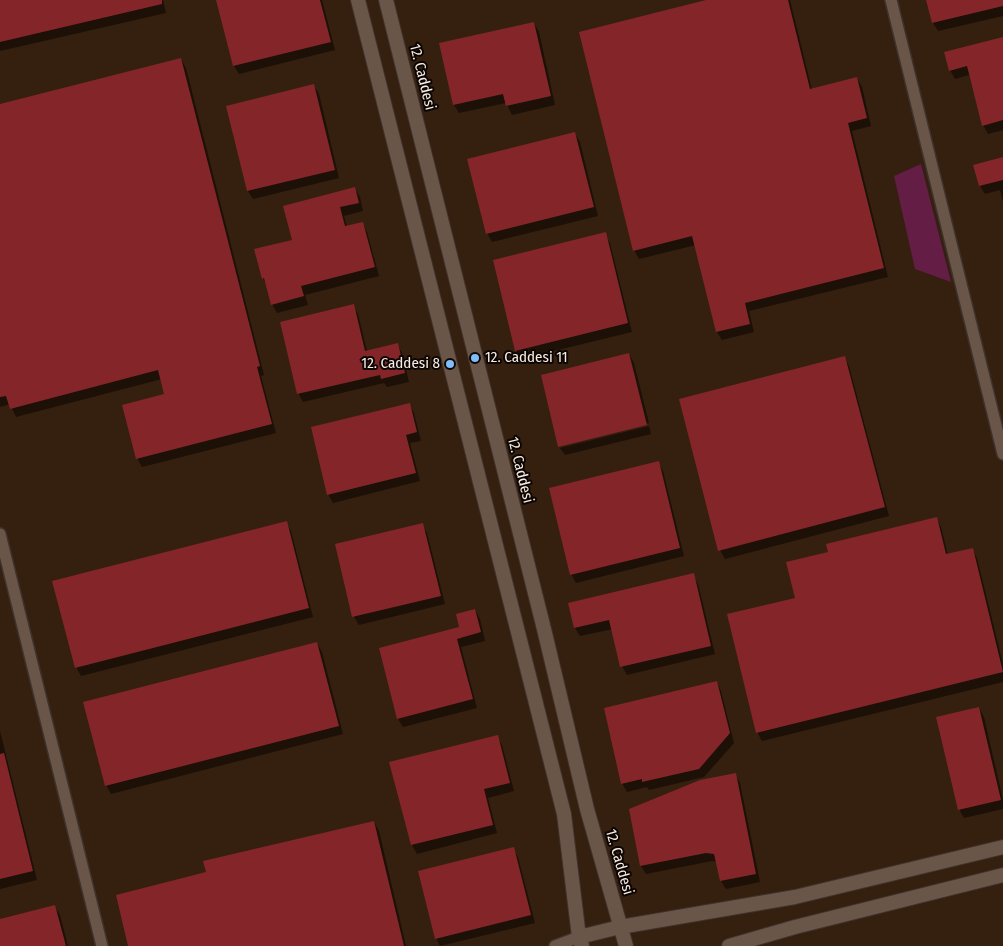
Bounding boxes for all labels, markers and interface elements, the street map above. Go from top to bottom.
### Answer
street label: 12. Caddesi [405,42,439,112]
place label: 12. Caddesi 11 [485,349,568,367]
marker: 12. Caddesi 11 [469,352,481,364]
place label: 12. Caddesi 8 [361,355,440,373]
marker: 12. Caddesi 8 [444,358,456,370]
street label: 12. Caddesi [503,435,537,505]
street label: 12. Caddesi [601,827,637,897]

